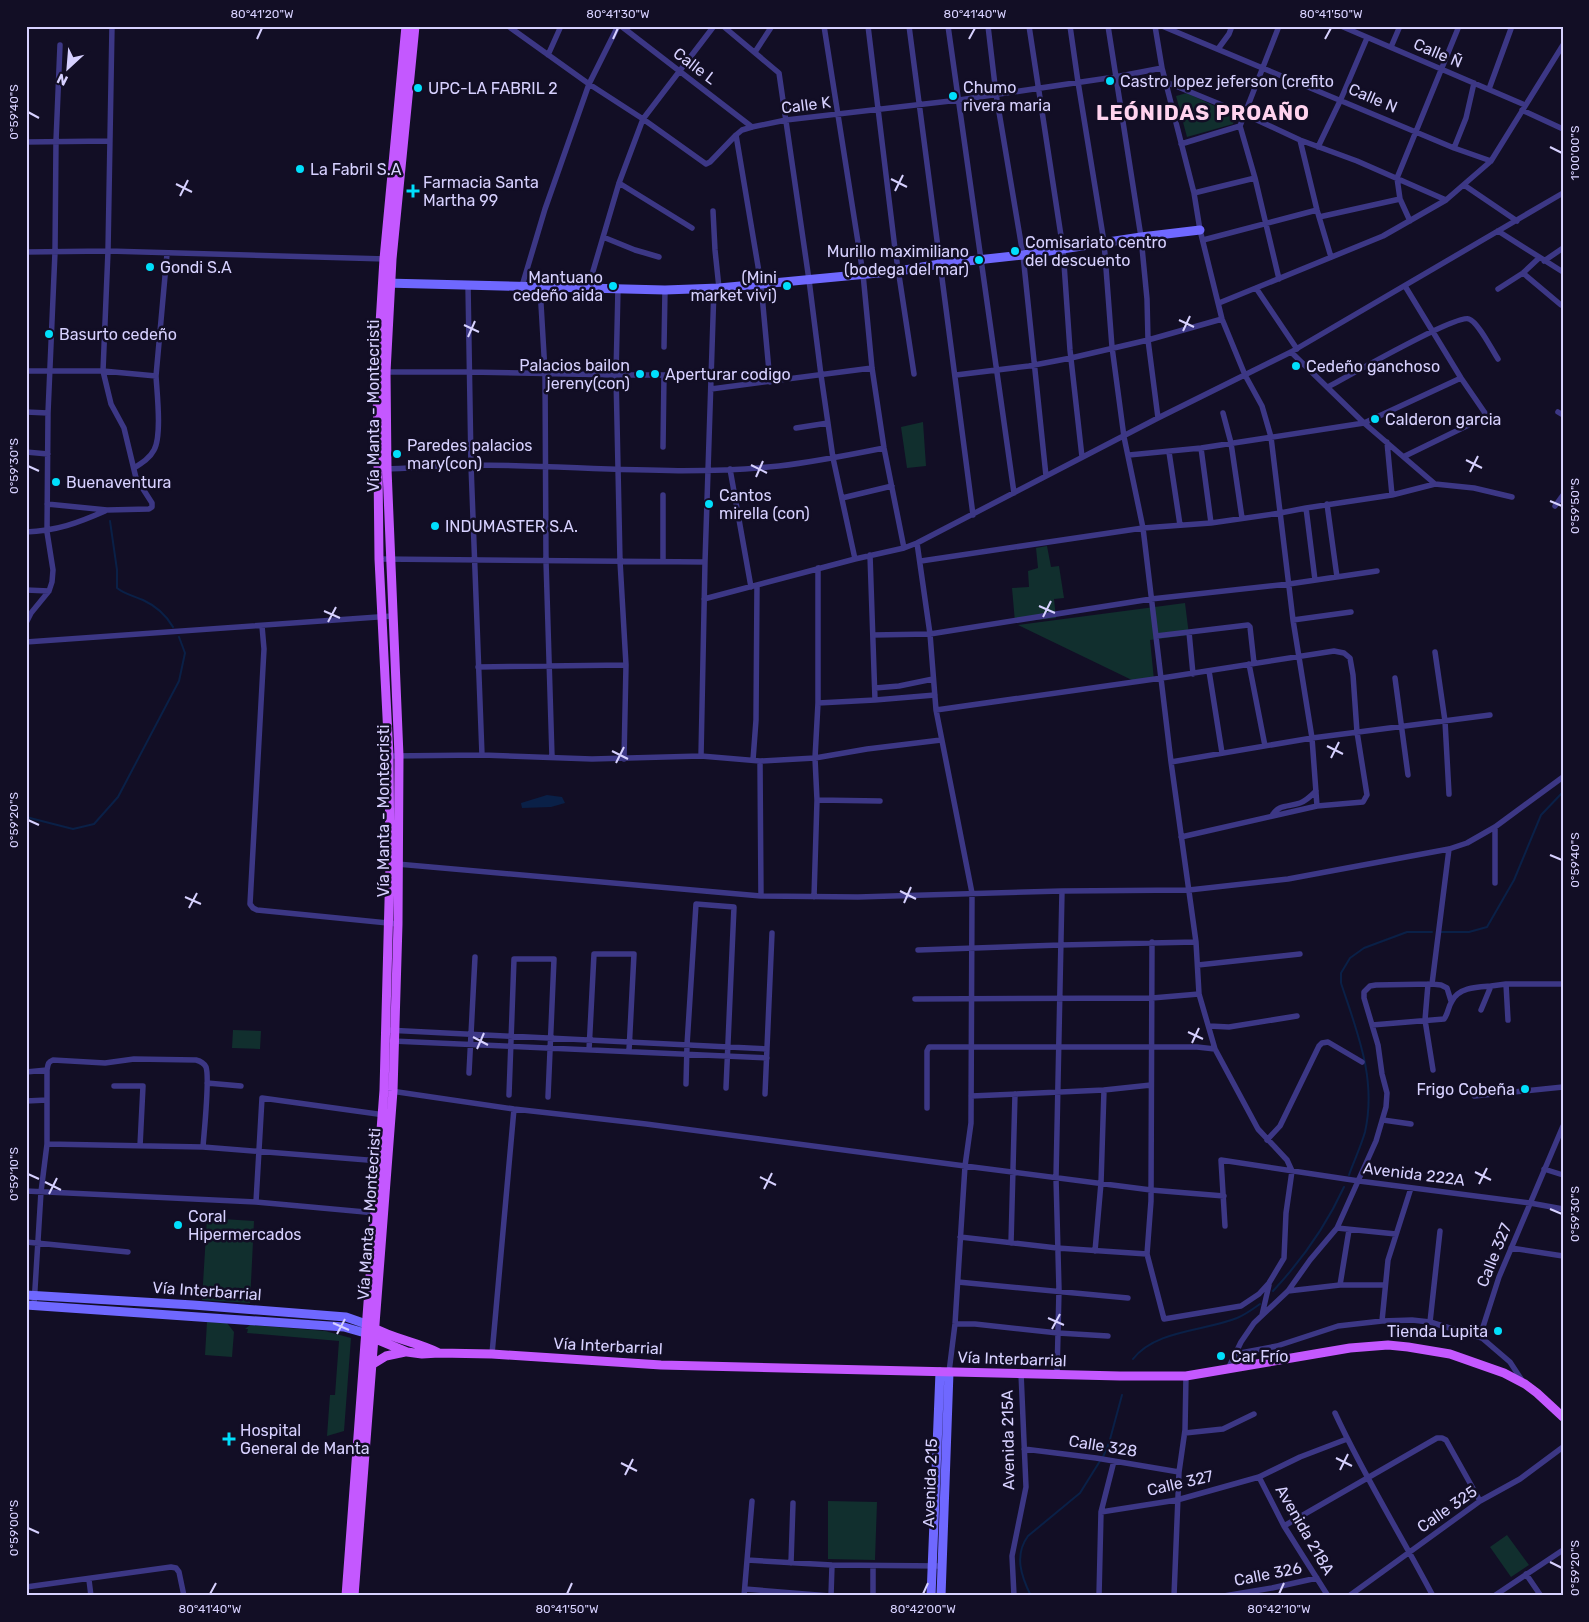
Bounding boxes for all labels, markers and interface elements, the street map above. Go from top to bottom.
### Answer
text: 80°41'20"W [230,7,294,21]
text: 80°41'30"W [586,7,650,21]
text: 80°41'40"W [944,7,1007,21]
text: 80°41'50"W [1299,7,1363,21]
street label: Calle Ñ [1411,34,1465,72]
north arrow [42,42,92,92]
street label: Calle L [670,44,720,88]
text: N [54,69,71,89]
place label: Castro lopez jeferson (crefito [1120,72,1334,91]
marker: Castro lopez jeferson (crefito [1104,75,1116,87]
place label: Chumo rivera maria [963,78,1051,115]
place label: UPC-LA FABRIL 2 [428,79,558,98]
street label: Calle N [1346,79,1400,117]
marker: UPC-LA FABRIL 2 [412,82,424,94]
text: 0°59'40"S [7,84,21,140]
marker: Chumo rivera maria [947,90,959,102]
street label: Calle K [780,92,832,117]
district label: LEÓNIDAS PROAÑO [1096,100,1310,125]
text: 1°00'00"S [1568,126,1582,180]
place label: La Fabril S.A [310,160,402,179]
marker: La Fabril S.A [294,163,306,175]
place label: Farmacia Santa Martha 99 [423,173,539,210]
marker: Farmacia Santa Martha 99 [407,185,419,197]
place label: Comisariato centro del descuento [1025,233,1167,270]
place label: Murillo maximiliano (bodega del mar) [827,242,969,279]
marker: Comisariato centro del descuento [1009,245,1021,257]
marker: Murillo maximiliano (bodega del mar) [973,254,985,266]
place label: Gondi S.A [160,258,232,277]
marker: Gondi S.A [144,261,156,273]
place label: Mantuano cedeño aida [513,268,603,305]
place label: (Mini market vivi) [690,268,777,305]
marker: Mantuano cedeño aida [607,280,619,292]
marker: (Mini market vivi) [781,280,793,292]
street label: Vía Manta - Montecristi [364,320,383,492]
place label: Basurto cedeño [59,325,177,344]
marker: Basurto cedeño [43,328,55,340]
place label: Palacios bailon jereny(con) [519,356,630,393]
place label: Cedeño ganchoso [1306,357,1440,376]
marker: Cedeño ganchoso [1290,360,1302,372]
place label: Aperturar codigo [665,365,791,384]
marker: Palacios bailon jereny(con) [634,368,646,380]
marker: Aperturar codigo [649,368,661,380]
place label: Calderon garcia [1385,410,1501,429]
marker: Calderon garcia [1369,413,1381,425]
place label: Paredes palacios mary(con) [407,436,533,473]
text: 0°59'30"S [7,438,21,494]
marker: Paredes palacios mary(con) [391,448,403,460]
place label: Buenaventura [66,473,171,492]
marker: Buenaventura [50,476,62,488]
text: 0°59'50"S [1568,478,1582,534]
place label: Cantos mirella (con) [719,486,810,523]
marker: Cantos mirella (con) [703,498,715,510]
place label: INDUMASTER S.A. [445,517,578,536]
marker: INDUMASTER S.A. [429,520,441,532]
street label: Vía Manta - Montecristi [374,725,393,897]
text: 0°59'20"S [7,792,21,848]
text: 0°59'40"S [1568,832,1582,888]
place label: Frigo Cobeña [1416,1080,1515,1099]
marker: Frigo Cobeña [1519,1083,1531,1095]
street label: Vía Manta - Montecristi [354,1127,384,1301]
text: 0°59'10"S [7,1147,21,1201]
street label: Avenida 222A [1362,1158,1466,1190]
text: 0°59'30"S [1568,1186,1582,1242]
place label: Coral Hipermercados [188,1207,302,1244]
marker: Coral Hipermercados [172,1219,184,1231]
street label: Calle 327 [1473,1220,1515,1290]
street label: Vía Interbarrial [152,1278,262,1304]
place label: Tienda Lupita [1387,1322,1488,1341]
marker: Tienda Lupita [1492,1325,1504,1337]
street label: Vía Interbarrial [553,1334,663,1358]
place label: Car Frío [1231,1347,1288,1366]
street label: Vía Interbarrial [957,1348,1067,1370]
marker: Car Frío [1215,1350,1227,1362]
street label: Avenida 215A [998,1390,1018,1490]
place label: Hospital General de Manta [240,1421,370,1458]
street label: Calle 328 [1067,1431,1139,1461]
marker: Hospital General de Manta [222,1432,236,1446]
street label: Avenida 215 [919,1438,941,1528]
street label: Calle 327 [1145,1466,1215,1500]
street label: Avenida 218A [1272,1482,1339,1579]
street label: Calle 325 [1413,1482,1481,1536]
text: 0°59'00"S [7,1500,21,1556]
text: 0°59'20"S [1568,1540,1582,1596]
street label: Calle 326 [1232,1558,1304,1590]
text: 80°41'40"W [179,1602,242,1616]
text: 80°41'50"W [535,1602,599,1616]
text: 80°42'00"W [890,1602,956,1616]
text: 80°42'10"W [1247,1602,1311,1616]

